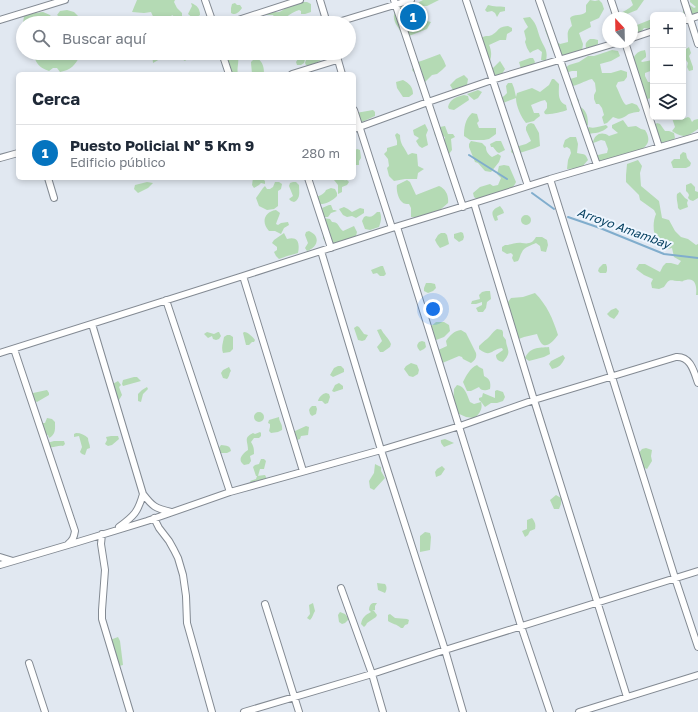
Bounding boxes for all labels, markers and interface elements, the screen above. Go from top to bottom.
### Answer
pin: 1 [400,2,426,32]
north arrow [602,12,638,48]
map controls [650,12,686,120]
button: + [650,12,686,48]
search box [16,16,356,60]
icon: search [30,27,52,49]
text: Buscar aquí [62,29,146,47]
button: − [650,48,686,84]
button: layers [650,84,686,120]
text: Cerca [32,88,80,109]
text: Puesto Policial N° 5 Km 9 [70,136,254,154]
text: 1 [42,145,48,161]
text: 280 m [302,145,340,161]
text: Edificio público [70,154,166,170]
water label: Arroyo Amambay [576,204,675,253]
your location [423,299,443,319]

